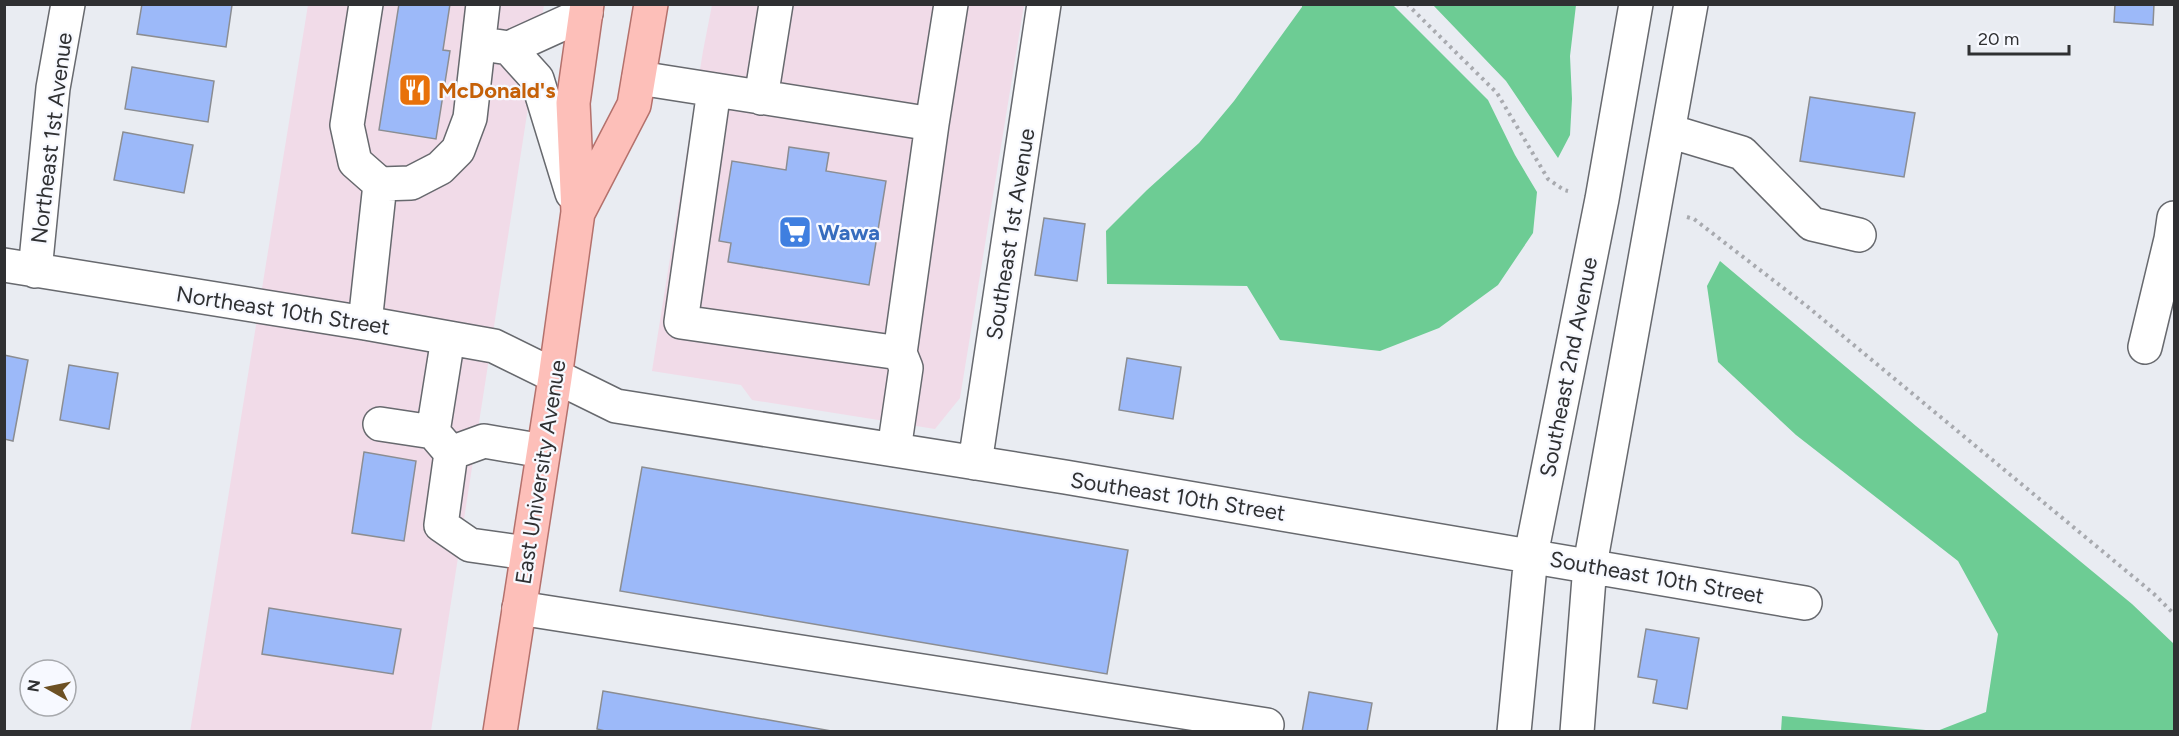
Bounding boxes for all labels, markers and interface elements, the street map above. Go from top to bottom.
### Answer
scale bar [1969,18,2070,56]
text: 20 m [1978,28,2019,50]
street label: Northeast 1st Avenue [25,31,78,245]
restaurant icon: McDonald's [397,72,433,108]
place label: McDonald's [438,77,555,104]
street label: Southeast 1st Avenue [980,126,1041,342]
supermarket icon: Wawa [777,214,813,250]
place label: Wawa [818,219,880,246]
street label: Southeast 2nd Avenue [1534,255,1603,479]
street label: Northeast 10th Street [174,280,392,341]
street label: East University Avenue [509,358,572,586]
street label: Southeast 10th Street [1069,466,1287,527]
street label: Southeast 10th Street [1548,545,1766,610]
north arrow [18,658,78,718]
text: N [23,678,44,693]

